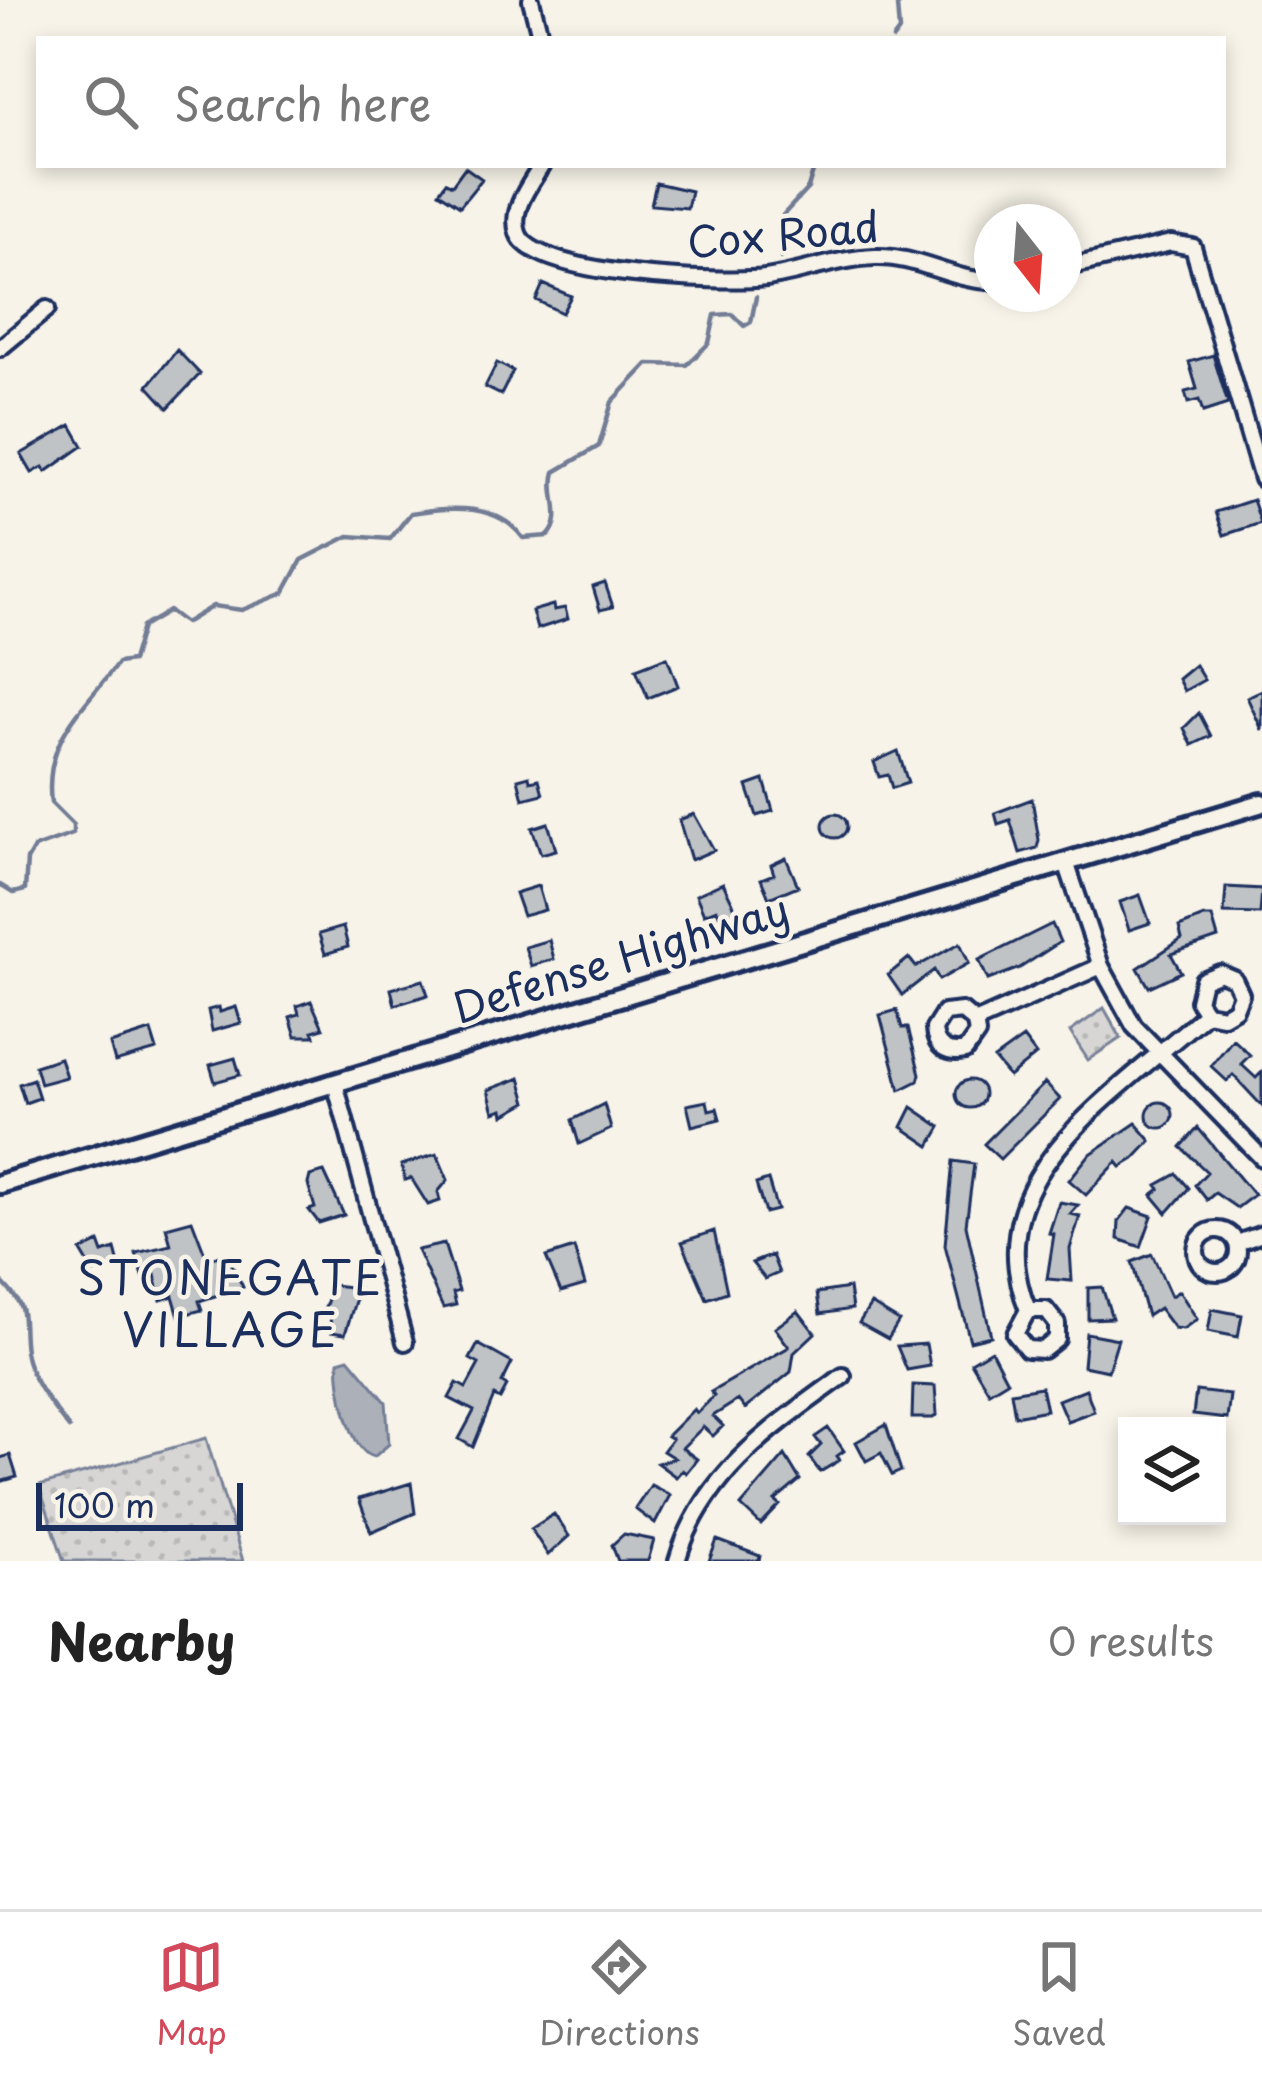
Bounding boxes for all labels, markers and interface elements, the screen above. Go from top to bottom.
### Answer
search box [36,36,1226,168]
text: Search here [174,68,431,136]
icon: search [78,69,144,135]
street label: Cox Road [684,193,881,272]
north arrow [974,204,1082,312]
street label: Defense Highway [445,876,796,1038]
district label: STONEGATE VILLAGE [77,1242,385,1362]
map controls [1118,1417,1226,1525]
button: layers [1118,1417,1226,1525]
scale bar [36,1477,243,1530]
text: 100 m [54,1479,155,1529]
text: Nearby [48,1601,235,1678]
text: 0 results [1048,1610,1214,1669]
tab: Map [156,1934,227,2056]
tab: Directions [539,1934,700,2056]
tab: Saved [1012,1934,1106,2056]

